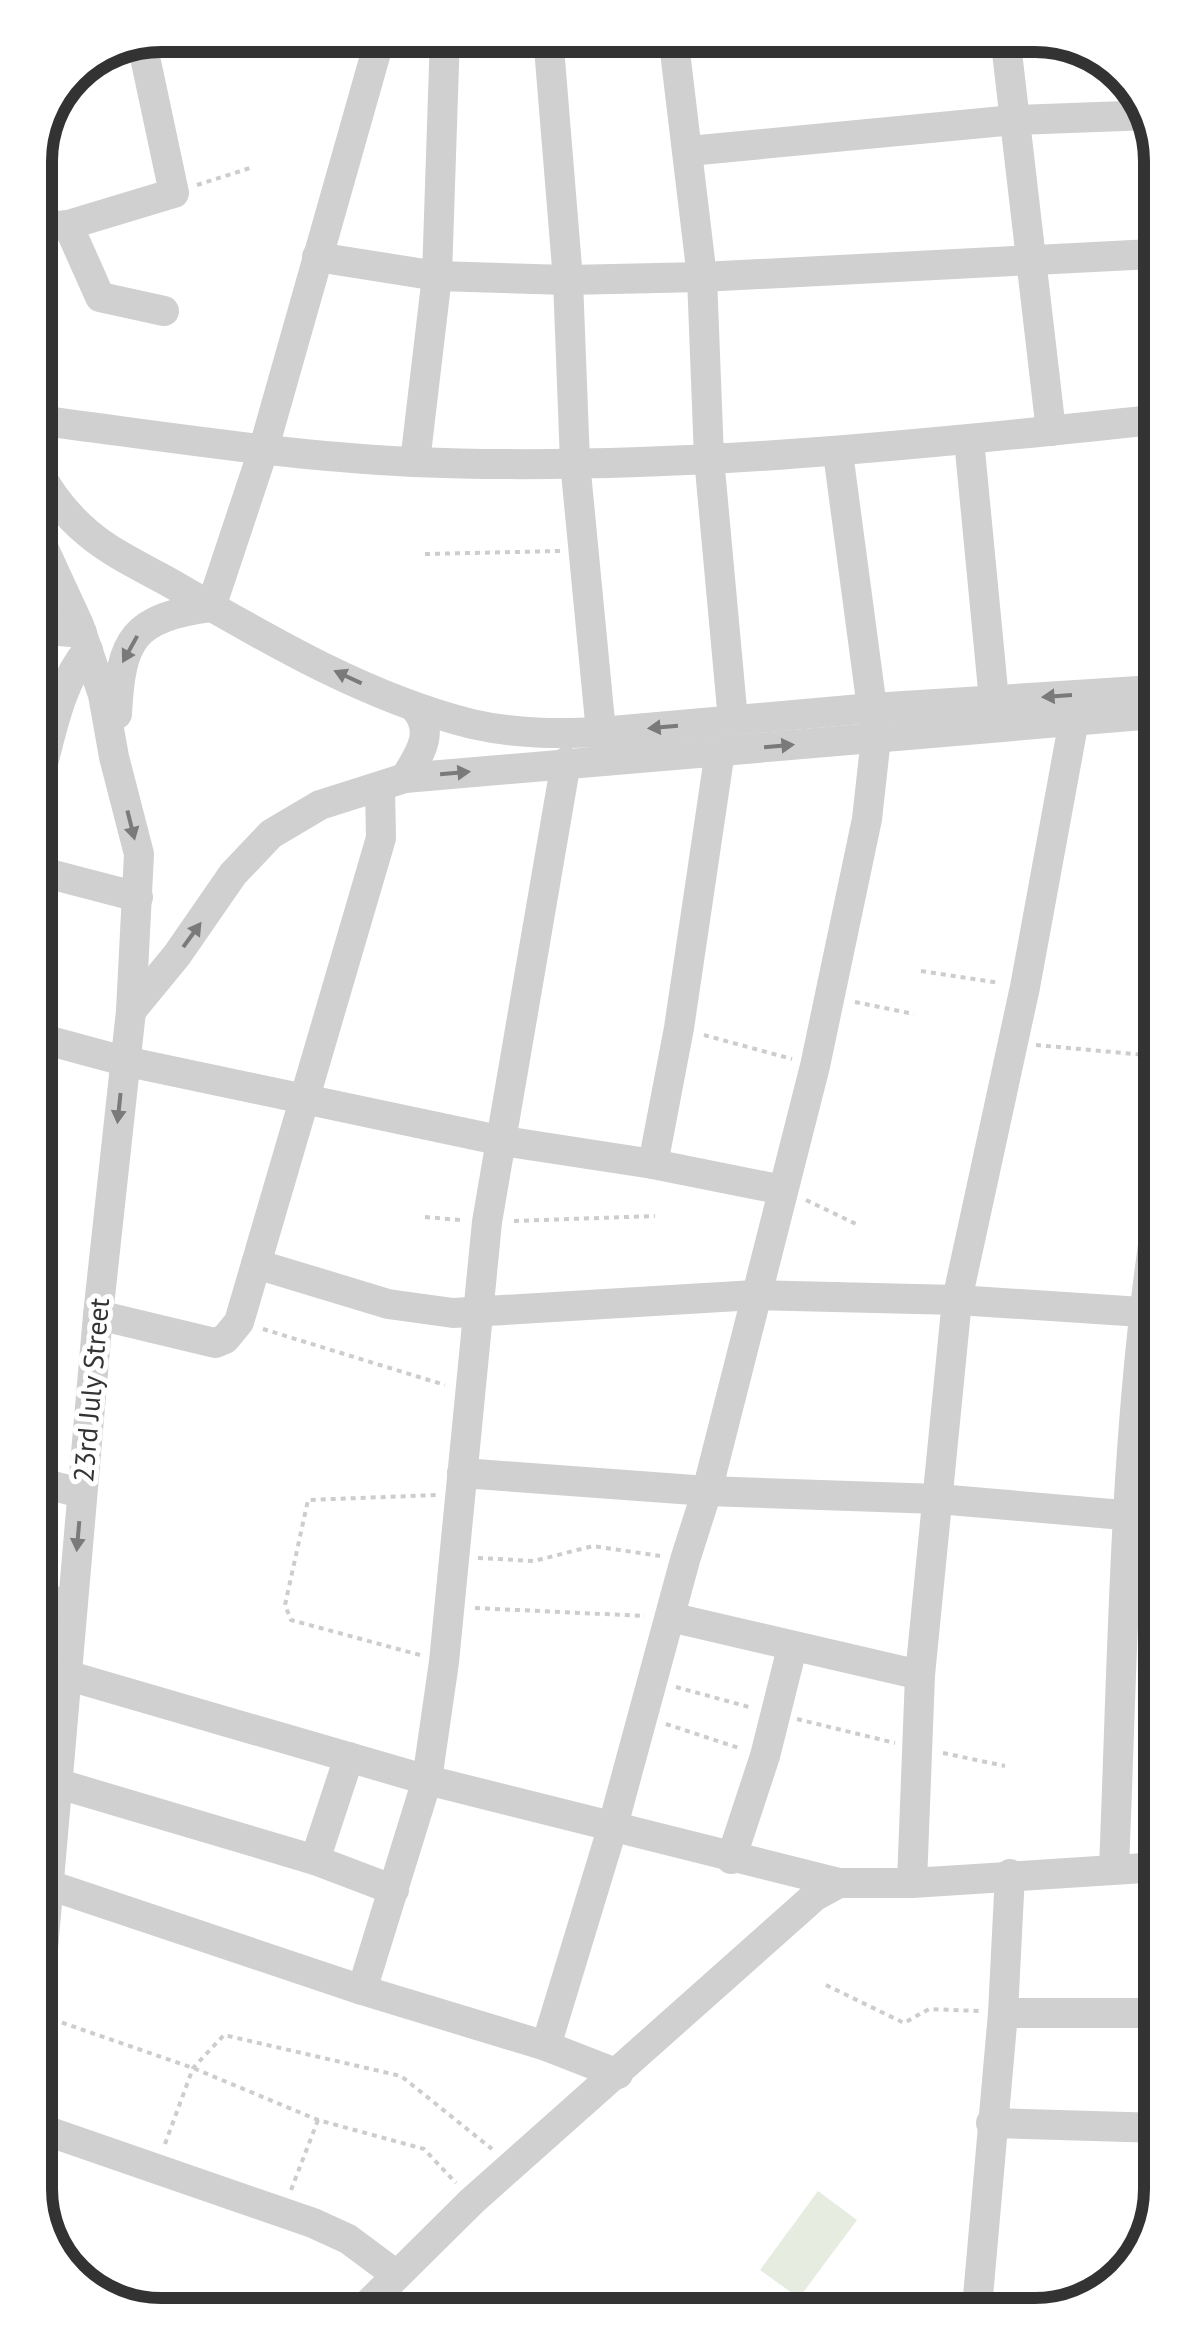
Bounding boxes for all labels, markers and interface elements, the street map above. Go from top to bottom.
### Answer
one-way arrow [122,635,139,663]
one-way arrow [333,668,362,685]
one-way arrow [1040,688,1072,704]
one-way arrow [647,720,679,736]
one-way arrow [763,738,795,754]
one-way arrow [439,765,471,781]
one-way arrow [124,810,139,841]
one-way arrow [181,922,201,948]
one-way arrow [111,1092,127,1124]
street label: 23rd July Street [64,1296,117,1484]
one-way arrow [69,1520,85,1552]

